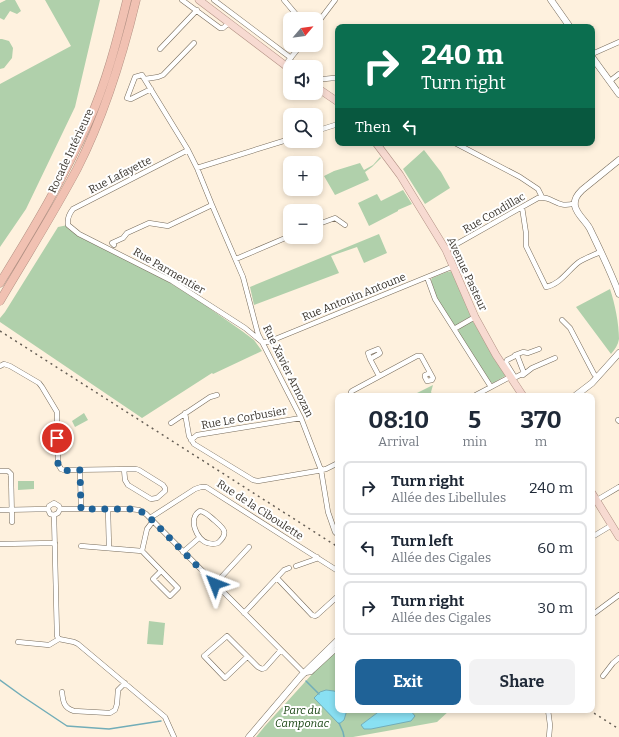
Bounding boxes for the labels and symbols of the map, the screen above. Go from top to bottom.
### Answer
north arrow [283,12,323,52]
street label: Rocade Intérieure [46,107,96,195]
street label: Rue Lafayette [86,154,154,196]
street label: Rue Condillac [461,190,528,236]
street label: Avenue Pasteur [444,235,490,313]
street label: Rue Parmentier [131,245,207,297]
street label: Rue Antonin Antoune [300,270,408,324]
street label: Rue Xavier Arnozan [260,323,316,419]
street label: Rue Le Corbusier [200,404,288,432]
pin [40,421,74,455]
street label: Rue de la Ciboulette [214,477,306,543]
position arrow [194,563,236,605]
park label: Parc du Camponac [275,704,330,730]

